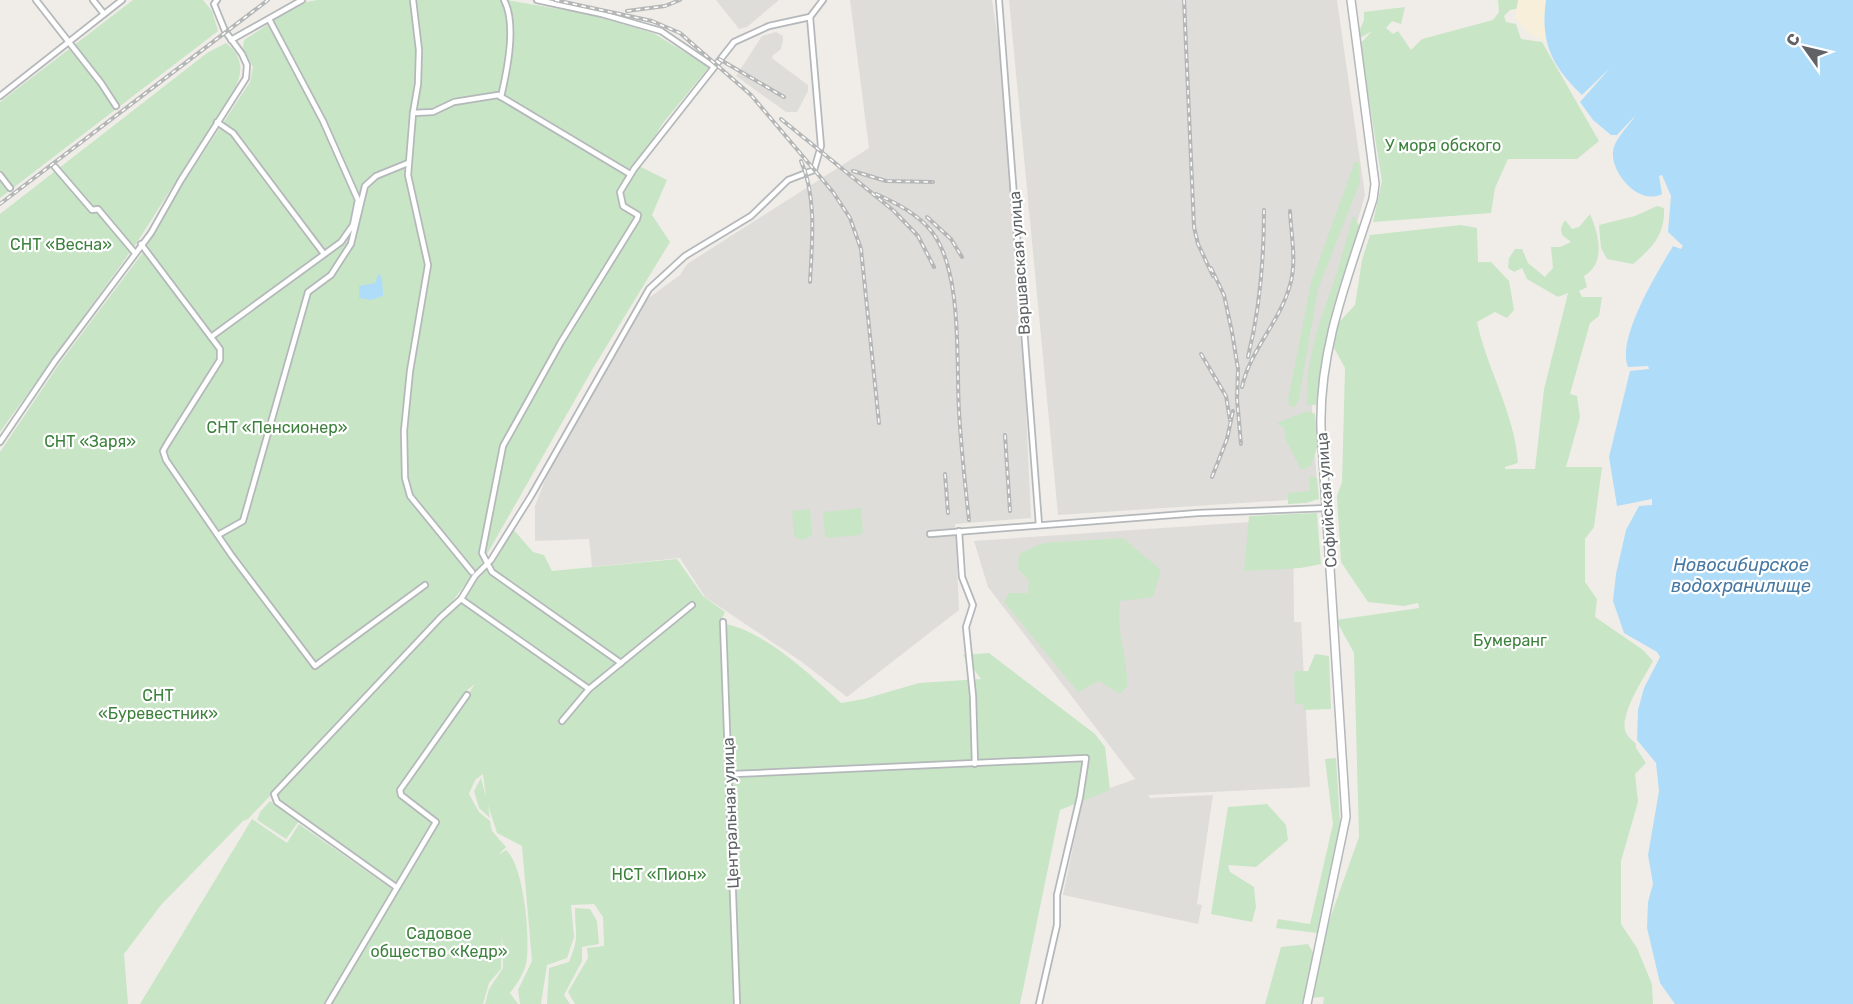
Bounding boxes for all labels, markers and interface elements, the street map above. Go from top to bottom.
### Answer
north arrow [1775,18,1835,78]
text: С [1782,30,1804,50]
park label: У моря обского [1385,136,1501,155]
street label: Варшавская улица [1005,190,1034,336]
park label: СНТ «Весна» [10,235,112,254]
park label: СНТ «Пенсионер» [207,418,348,437]
park label: СНТ «Заря» [44,432,136,451]
street label: Софийская улица [1312,432,1341,568]
water label: Новосибирское водохранилище [1671,554,1811,597]
park label: Бумеранг [1473,631,1547,650]
park label: СНТ «Буревестник» [98,686,218,723]
street label: Центральная улица [718,737,743,889]
park label: НСТ «Пион» [612,865,707,884]
park label: Садовое общество «Кедр» [371,924,508,961]

